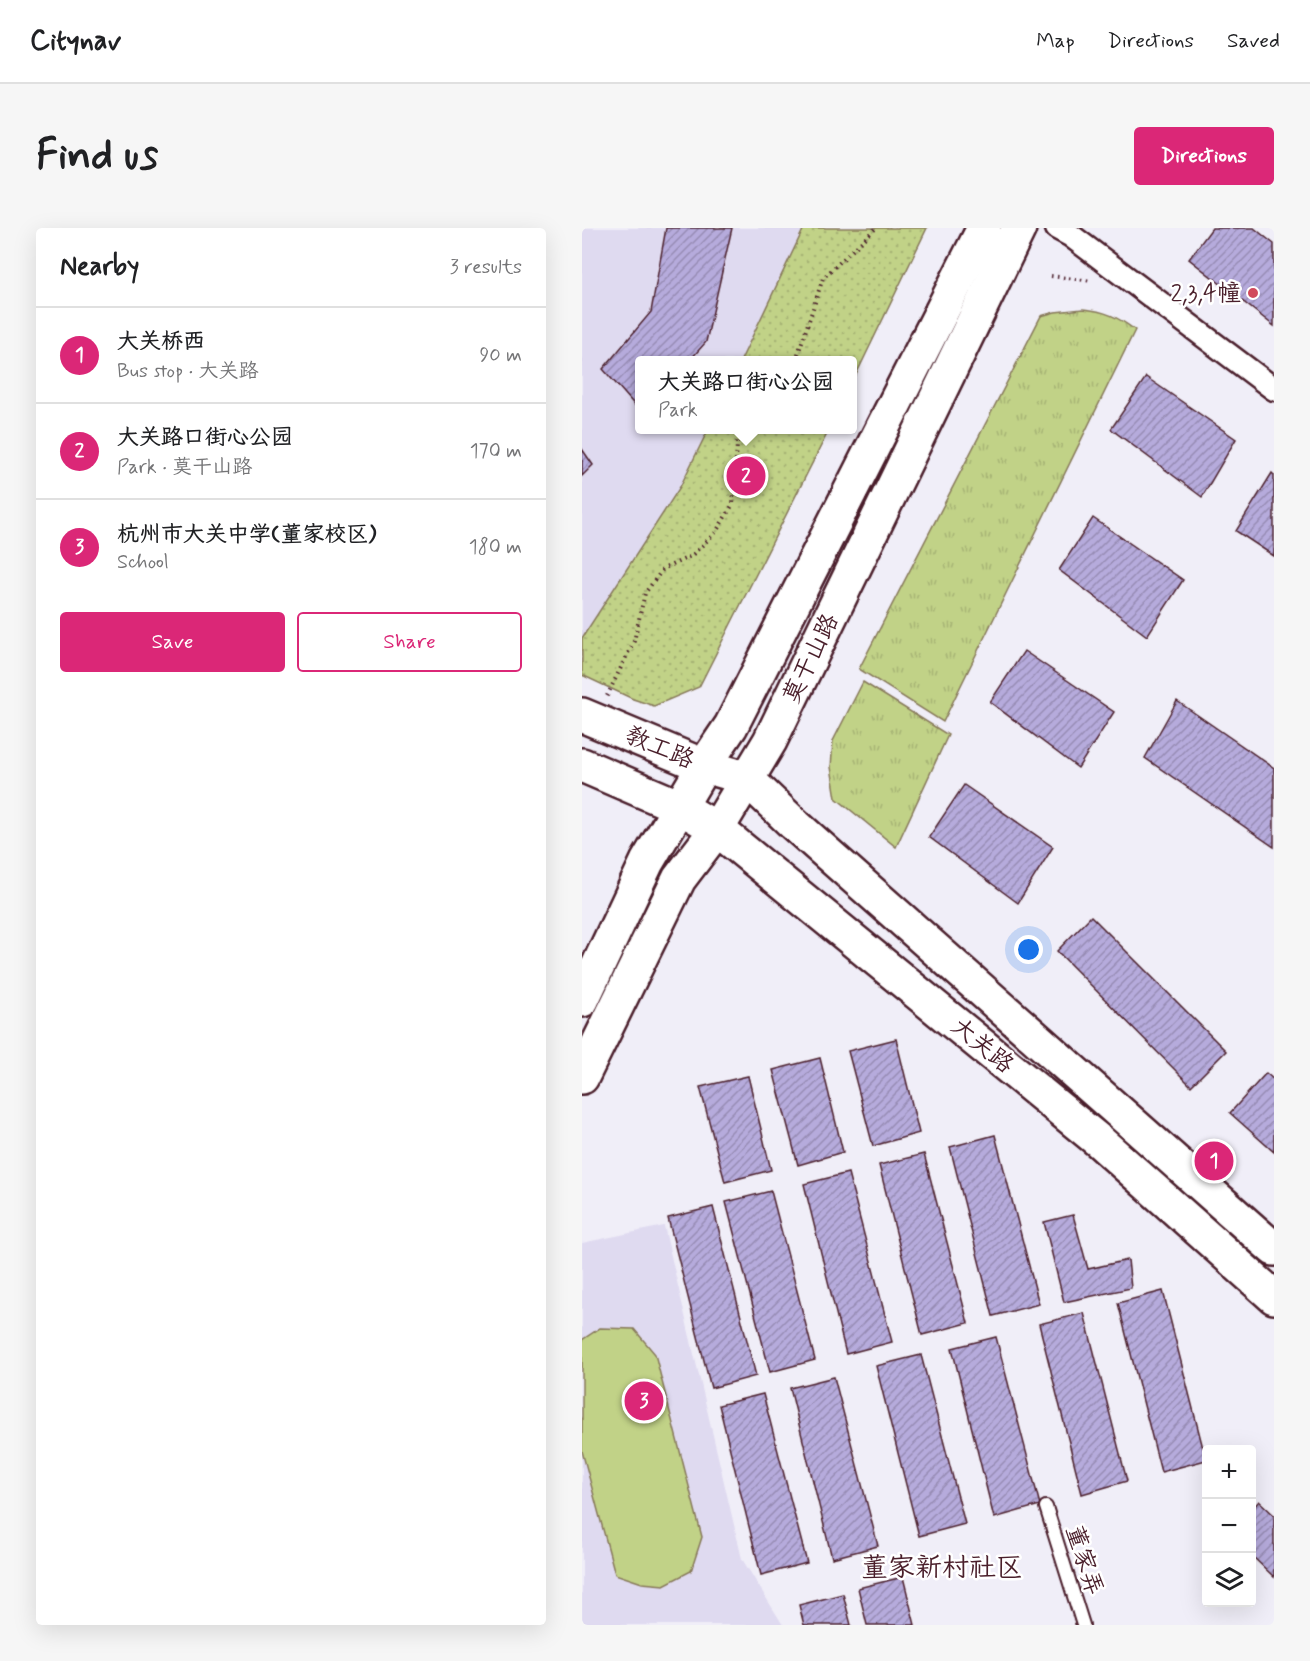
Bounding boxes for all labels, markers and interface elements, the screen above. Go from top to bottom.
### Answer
text: Citynav [30,23,121,60]
text: Map [1036,27,1075,55]
text: Directions [1108,27,1194,55]
text: Saved [1227,27,1280,55]
button: Directions [1134,127,1274,185]
text: Find us [36,129,158,184]
text: Nearby [60,250,139,284]
text: 3 results [450,254,522,281]
place label: 2,3,4幢 [1171,279,1241,310]
marker: 2,3,4幢 [1246,286,1260,300]
text: 大关桥西 [117,328,205,356]
text: 1 [75,342,84,369]
text: 90 m [479,342,522,369]
popup [635,356,857,434]
text: Bus stop · 大关路 [117,358,259,385]
text: 大关路口街心公园 [658,369,834,397]
text: Park [658,397,698,424]
text: 大关路口街心公园 [117,424,293,452]
text: 2 [75,438,84,465]
text: 170 m [470,438,522,465]
text: Park · 莫干山路 [117,454,252,481]
pin: 2 [726,454,766,498]
text: 杭州市大关中学(董家校区) [117,521,376,549]
text: 3 [75,534,84,561]
text: 180 m [469,534,522,561]
text: School [117,549,169,576]
street label: 莫干山路 [776,609,846,709]
button: Save [60,612,285,672]
button: Share [297,612,522,672]
street label: 教工路 [620,720,699,777]
your location [1014,935,1043,964]
street label: 大关路 [944,1011,1020,1081]
pin: 1 [1194,1138,1234,1184]
pin: 3 [624,1378,664,1424]
map controls [1202,1445,1256,1607]
button: + [1202,1445,1256,1499]
button: − [1202,1499,1256,1553]
street label: 董家弄 [1058,1521,1109,1599]
district label: 董家新村社区 [861,1551,1023,1586]
button: layers [1202,1553,1256,1607]

